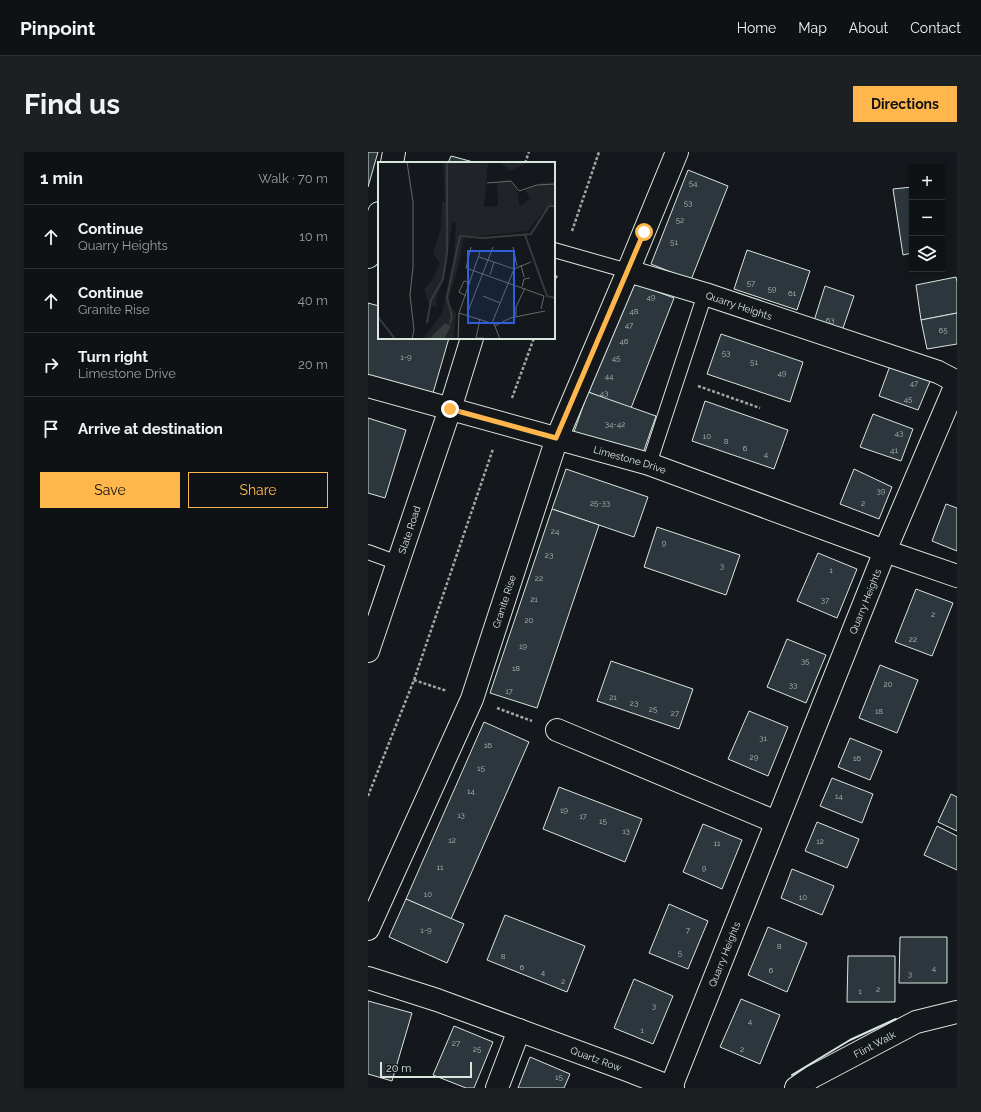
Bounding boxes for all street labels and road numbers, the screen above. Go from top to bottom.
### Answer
street label: Quarry Heights [704,290,774,322]
street label: Limestone Drive [592,444,668,476]
street label: Slate Road [396,505,423,555]
street label: Quarry Heights [847,567,883,636]
street label: Granite Rise [490,574,518,630]
street label: Quarry Heights [707,920,742,989]
street label: Flint Walk [852,1029,898,1060]
street label: Quartz Row [569,1045,623,1074]

